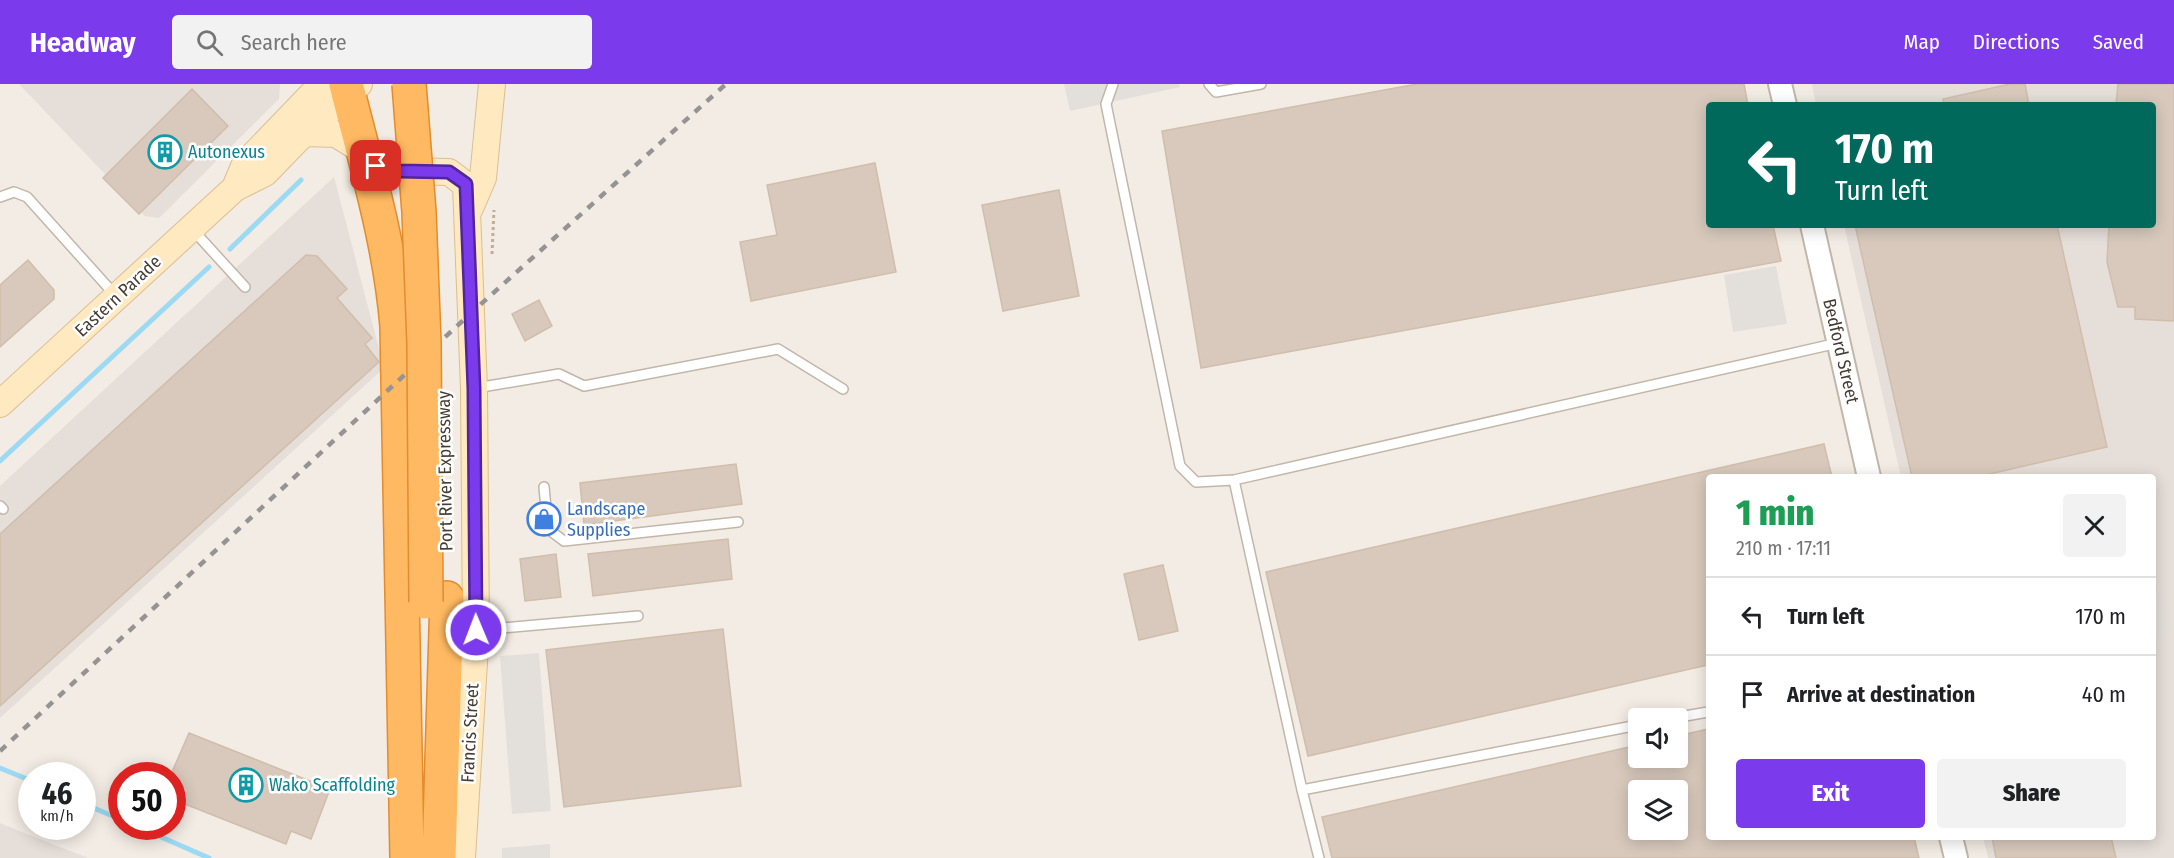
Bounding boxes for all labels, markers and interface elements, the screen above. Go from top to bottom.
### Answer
search box [172,15,592,69]
text: Headway [30,26,136,59]
icon: search [193,26,226,59]
text: Search here [241,29,347,56]
text: Map [1903,29,1940,55]
text: Directions [1973,29,2060,55]
text: Saved [2093,29,2144,55]
text: 170 m [1835,124,1934,174]
icon: left [1736,126,1814,204]
building icon: Autonexus [147,134,183,170]
pin [350,140,401,191]
place label: Autonexus [188,141,265,163]
icon: arrive [359,149,392,182]
text: Turn left [1835,175,1928,207]
street label: Eastern Parade [70,251,166,341]
street label: Bedford Street [1818,296,1864,406]
street label: Port River Expressway [433,391,457,551]
text: 1 min [1736,491,1814,535]
button: close [2063,494,2126,557]
place label: Landscape Supplies [567,498,645,541]
shop icon: Landscape Supplies [526,501,562,537]
text: 210 m · 17:11 [1736,536,1831,560]
position arrow [444,598,508,662]
icon: left [1736,600,1769,633]
text: Turn left [1787,603,1865,630]
text: 170 m [2075,603,2126,630]
icon: arrive [1736,678,1769,711]
text: Arrive at destination [1787,681,1975,708]
text: 40 m [2082,681,2126,708]
street label: Francis Street [456,683,484,783]
map controls [1628,708,1688,840]
button: sound [1628,708,1688,768]
button: Exit [1736,759,1925,828]
button: Share [1937,759,2126,828]
speed limit sign: 50 [108,762,186,840]
building icon: Wako Scaffolding [228,767,264,803]
place label: Wako Scaffolding [269,774,396,796]
text: 46 [41,776,73,812]
button: layers [1628,780,1688,840]
text: km/h [40,807,74,825]

